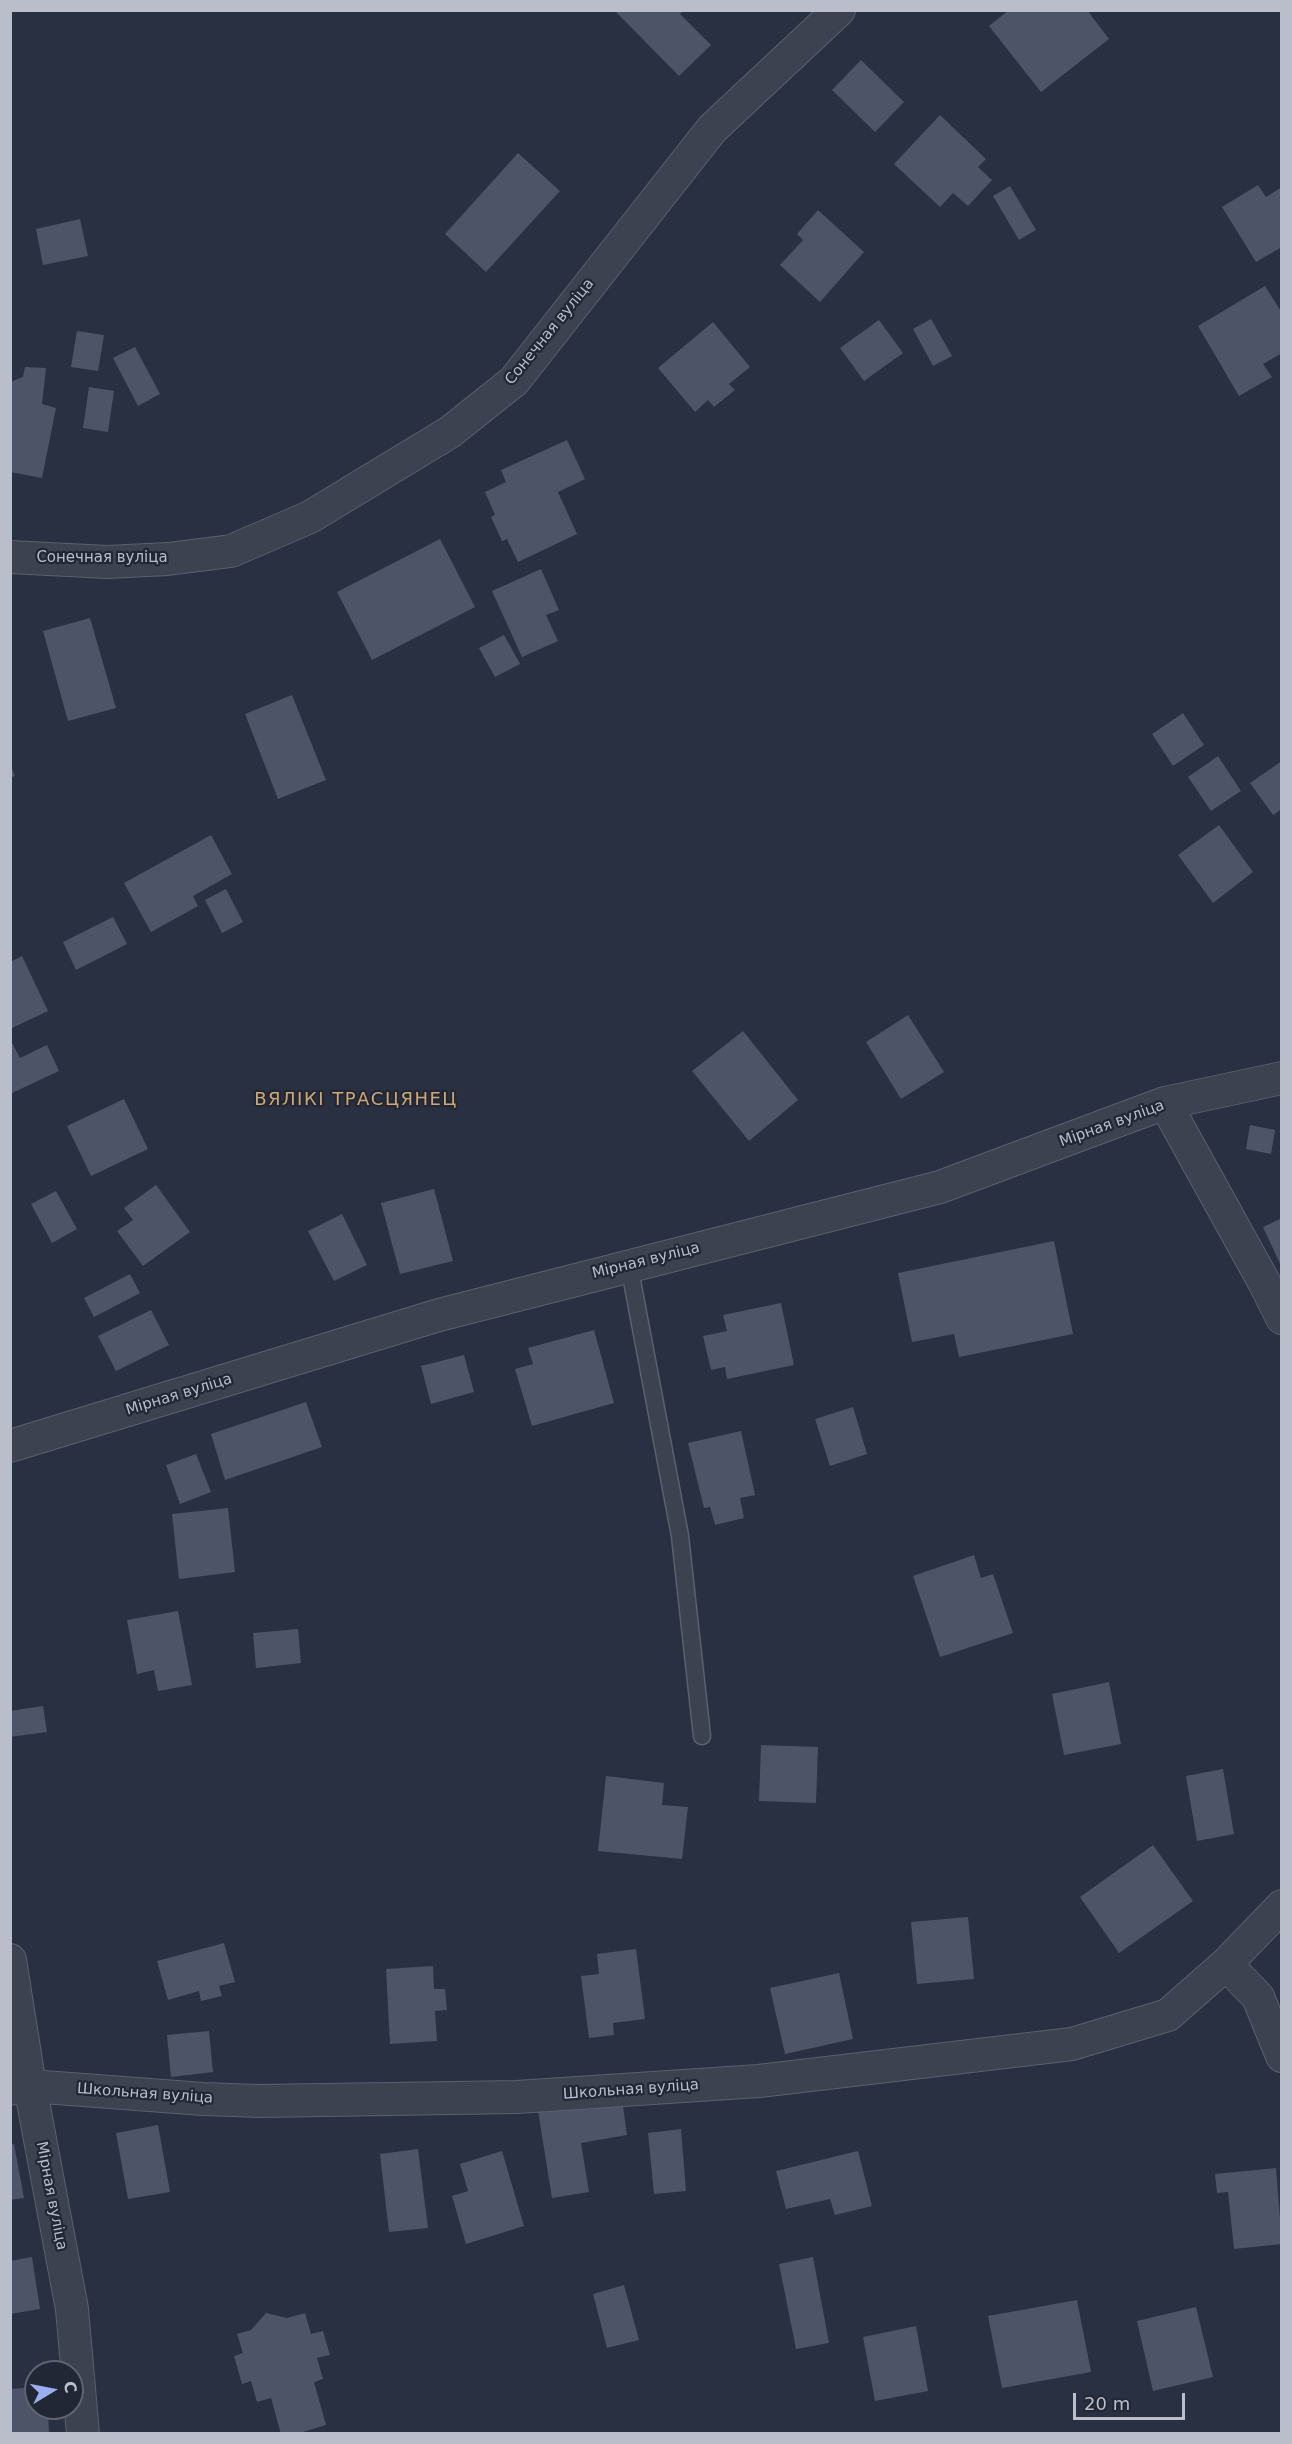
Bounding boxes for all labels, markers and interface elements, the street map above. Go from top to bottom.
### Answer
street label: Сонечная вуліца [502,275,598,389]
street label: Сонечная вуліца [36,549,168,567]
district label: ВЯЛІКІ ТРАСЦЯНЕЦ [254,1089,458,1111]
street label: Мірная вуліца [1057,1097,1167,1151]
street label: Мірная вуліца [590,1239,702,1283]
street label: Мірная вуліца [124,1370,234,1420]
street label: Школьная вуліца [562,2076,700,2104]
street label: Школьная вуліца [76,2080,214,2108]
street label: Мірная вуліца [32,2140,70,2252]
north arrow [24,2360,84,2420]
text: С [60,2380,81,2395]
scale bar [1076,2381,1188,2419]
text: 20 m [1084,2393,1130,2414]

